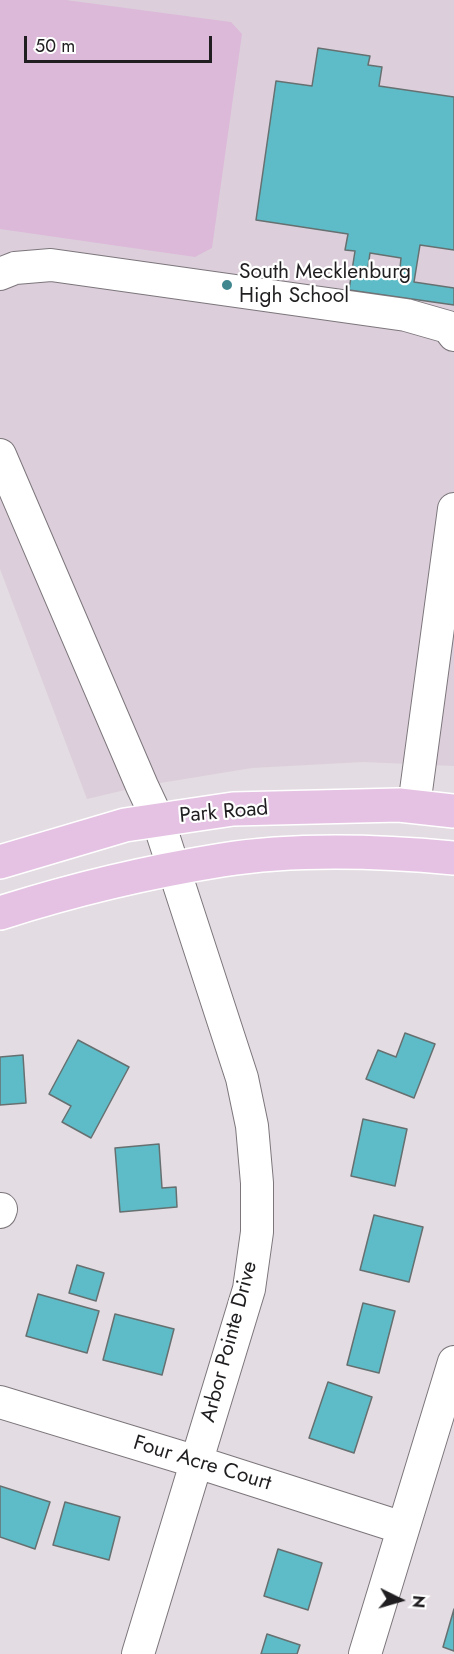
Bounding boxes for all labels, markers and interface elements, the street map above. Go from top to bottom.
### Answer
scale bar [27,24,214,62]
text: 50 m [35,33,75,59]
place label: South Mecklenburg High School [239,260,411,310]
marker: South Mecklenburg High School [220,278,234,292]
street label: Park Road [179,797,269,829]
street label: Arbor Pointe Drive [196,1259,264,1425]
street label: Four Acre Court [130,1431,274,1497]
north arrow [370,1570,430,1630]
text: N [406,1594,430,1609]

